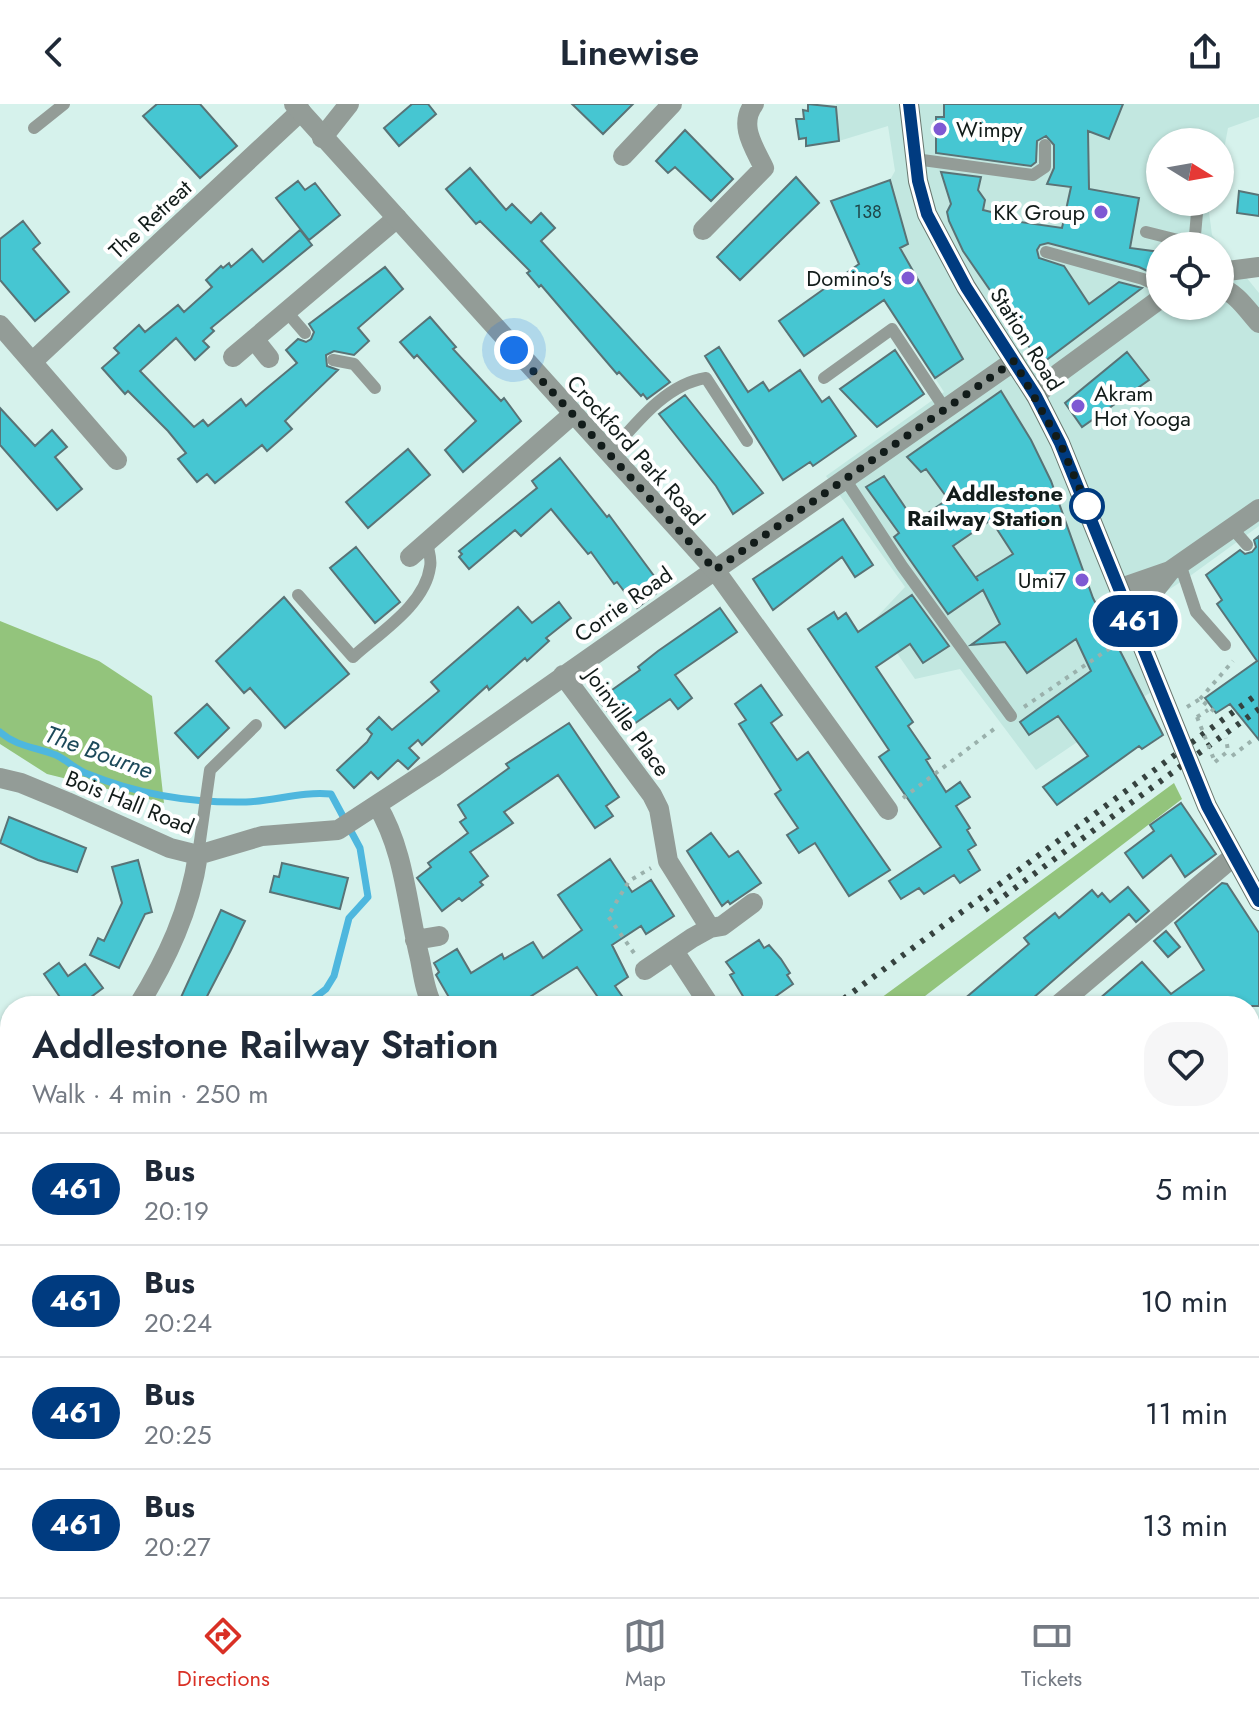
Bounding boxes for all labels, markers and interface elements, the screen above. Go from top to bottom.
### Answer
text: Linewise [560,26,699,78]
icon: back [32,30,76,74]
icon: share [1183,30,1227,74]
place label: Wimpy [956,113,1023,145]
marker: Wimpy [931,120,949,138]
north arrow [1146,128,1234,216]
map controls [1146,128,1234,320]
street label: The Retreat [101,172,199,266]
place label: KK Group [993,196,1085,228]
house number: 138 [854,199,882,225]
marker: KK Group [1092,203,1110,221]
button: locate [1146,232,1234,320]
place label: Domino's [806,262,892,294]
marker: Domino's [899,269,917,287]
street label: Station Road [983,281,1071,397]
your location [494,330,534,370]
street label: Crockford Park Road [560,368,712,532]
place label: Akram Hot Yooga [1094,377,1191,434]
marker: Akram Hot Yooga [1069,397,1087,415]
place label: Addlestone Railway Station [907,477,1063,534]
marker: Addlestone Railway Station [1070,489,1104,523]
street label: Corrie Road [567,558,679,650]
place label: Umi7 [1018,564,1066,596]
marker: Umi7 [1073,571,1091,589]
line badge: 461 [1089,595,1181,647]
text: 461 [1109,600,1161,641]
street label: Joinville Place [576,659,678,783]
water label: The Bourne [40,716,158,788]
street label: Bois Hall Road [61,762,199,842]
text: Addlestone Railway Station [32,1017,499,1072]
button: heart [1144,1022,1228,1106]
text: Walk · 4 min · 250 m [32,1075,269,1113]
text: Bus [144,1149,195,1192]
text: 461 [50,1168,102,1209]
text: 5 min [1155,1168,1228,1211]
text: 20:19 [144,1192,209,1230]
text: Bus [144,1261,195,1304]
text: 461 [50,1280,102,1321]
text: 10 min [1141,1280,1228,1323]
text: 20:24 [144,1304,212,1342]
text: Bus [144,1373,195,1416]
text: 461 [50,1392,102,1433]
text: 11 min [1145,1392,1228,1435]
text: 20:25 [144,1416,212,1454]
text: Bus [144,1485,195,1528]
text: 461 [50,1504,102,1545]
text: 13 min [1142,1504,1228,1547]
text: 20:27 [144,1528,211,1566]
tab: Directions [177,1614,270,1694]
tab: Map [623,1614,667,1694]
tab: Tickets [1021,1614,1082,1694]

